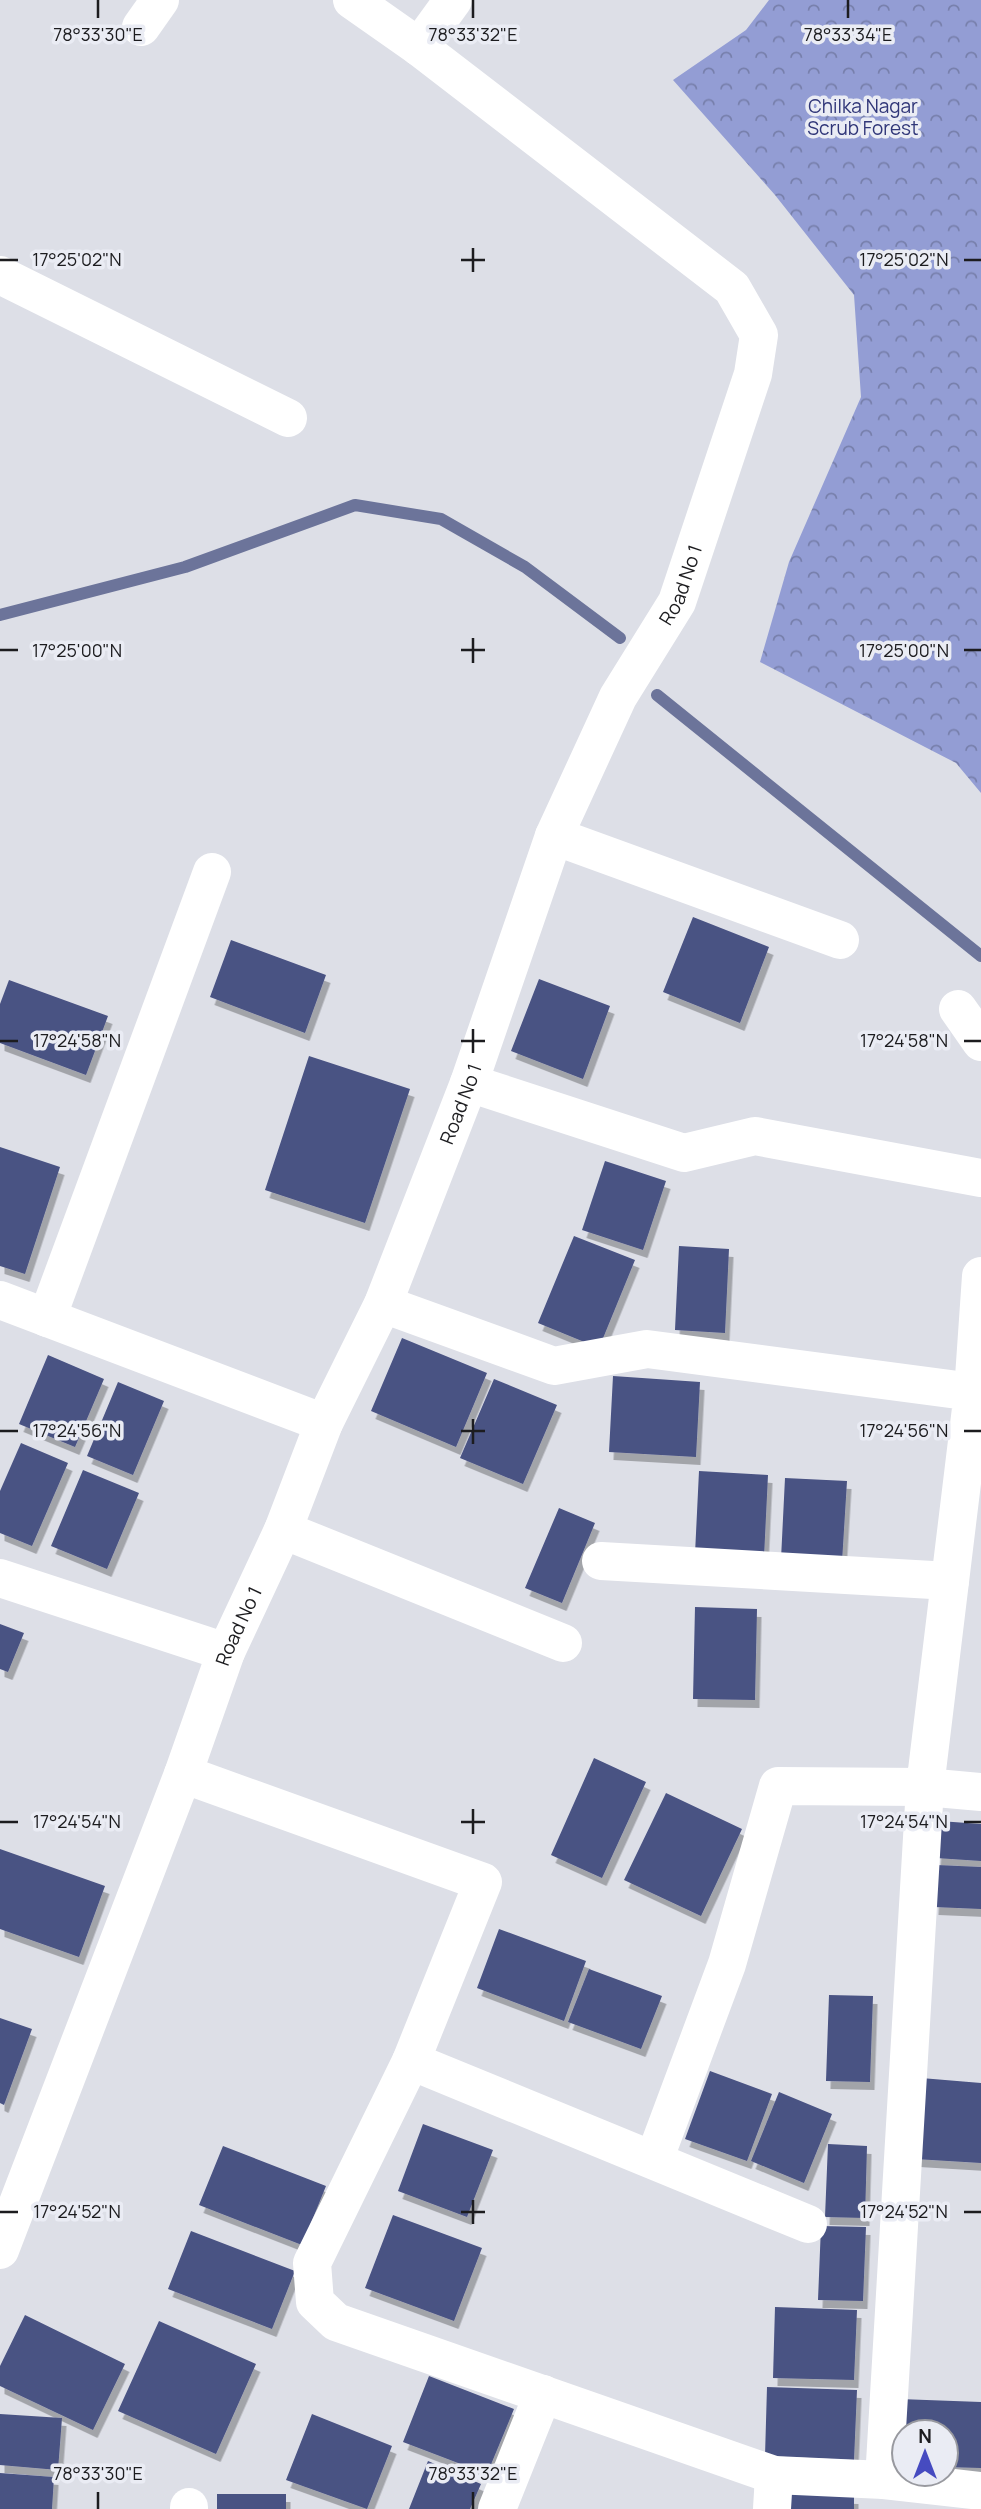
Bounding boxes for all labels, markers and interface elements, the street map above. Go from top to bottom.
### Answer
text: 78°33'30"E [53,22,143,46]
text: 78°33'32"E [429,22,517,46]
text: 78°33'34"E [804,22,892,46]
park label: Chilka Nagar Scrub Forest [807,93,919,141]
text: 17°25'02"N [32,247,122,271]
text: 17°25'02"N [859,247,949,271]
street label: Road No 1 [653,541,708,630]
text: 17°25'00"N [32,638,122,662]
text: 17°25'00"N [859,638,949,662]
text: 17°24'58"N [33,1028,121,1052]
text: 17°24'58"N [860,1028,948,1052]
street label: Road No 1 [433,1060,488,1148]
text: 17°24'56"N [33,1418,121,1442]
text: 17°24'56"N [860,1418,948,1442]
street label: Road No 1 [209,1582,268,1669]
text: 17°24'54"N [33,1809,121,1833]
text: 17°24'54"N [860,1809,948,1833]
text: 17°24'52"N [33,2199,121,2223]
text: 17°24'52"N [860,2199,948,2223]
north arrow [890,2418,960,2488]
text: N [918,2423,932,2449]
text: 78°33'30"E [53,2461,143,2485]
text: 78°33'32"E [429,2461,517,2485]

